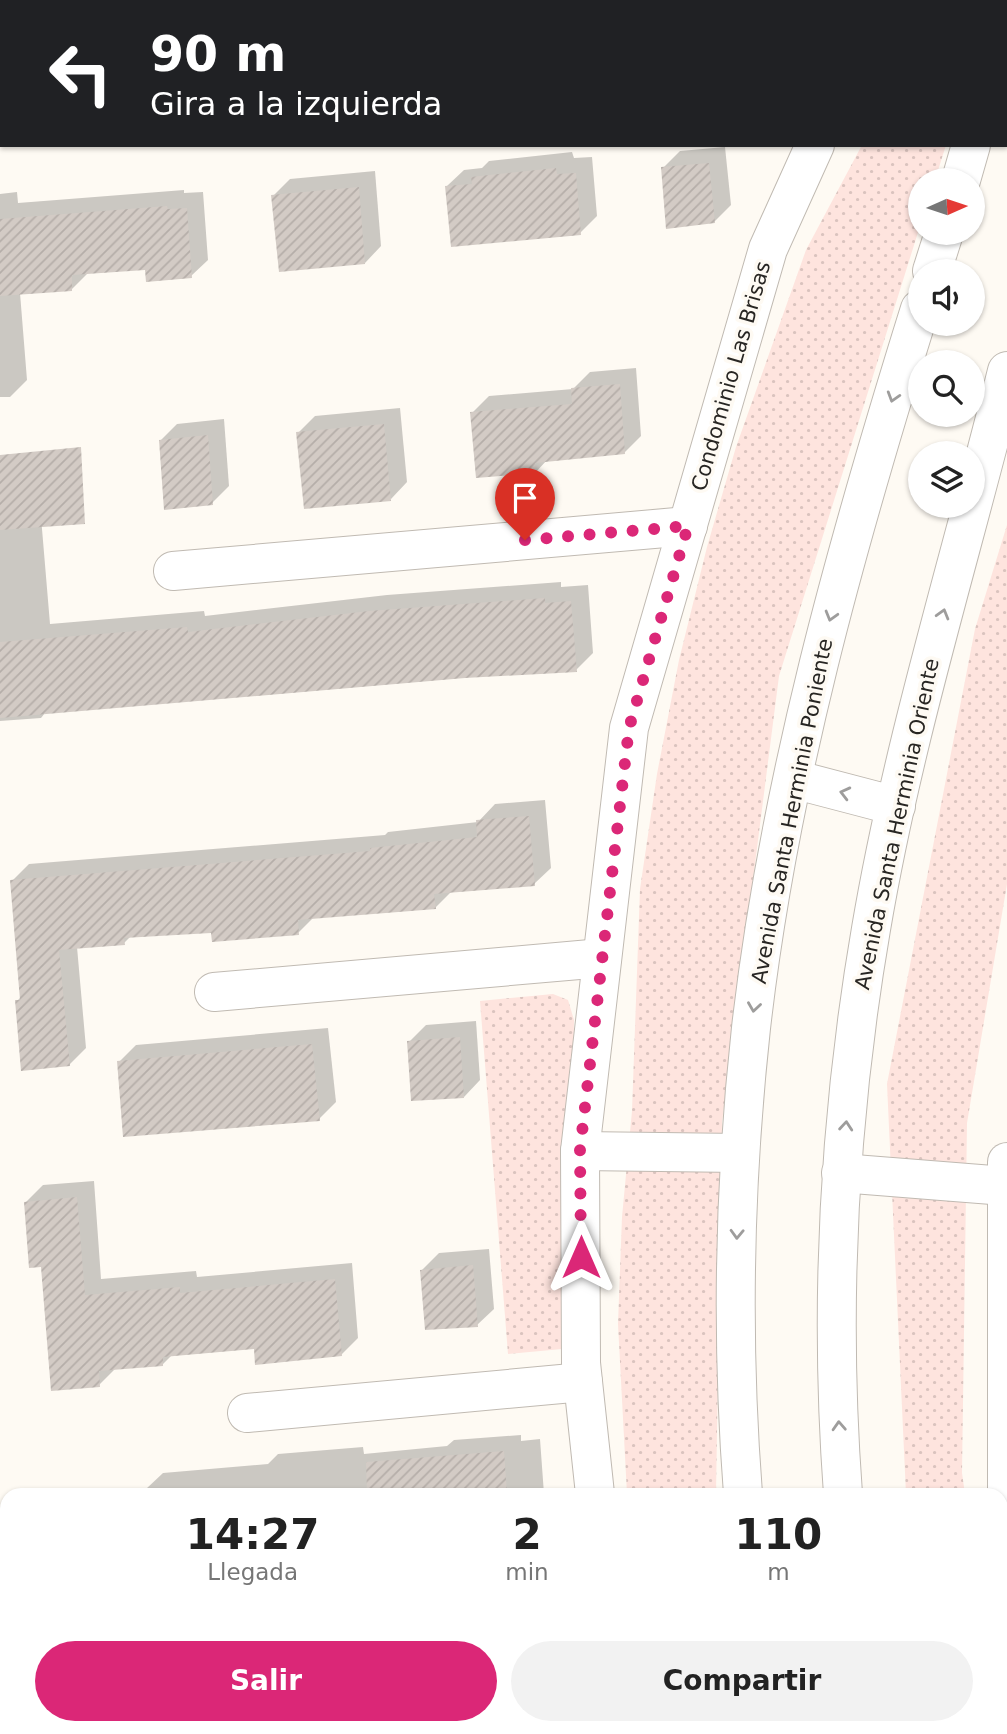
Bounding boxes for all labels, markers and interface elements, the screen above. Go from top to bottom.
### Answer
text: 90 m [150,26,286,83]
icon: left [35,28,126,119]
text: Gira a la izquierda [150,85,442,123]
north arrow [908,168,985,245]
map controls [908,168,985,518]
street label: Condominio Las Brisas [687,258,775,494]
button: sound [908,259,985,336]
button: search [908,350,985,427]
one-way arrow [887,390,901,403]
button: layers [908,441,985,518]
pin [495,468,555,540]
icon: arrive [506,479,544,517]
one-way arrow [935,608,949,620]
one-way arrow [825,610,839,622]
street label: Avenida Santa Herminia Poniente [747,636,837,986]
street label: Avenida Santa Herminia Oriente [850,656,944,992]
one-way arrow [839,786,851,801]
one-way arrow [747,1001,762,1013]
one-way arrow [838,1120,853,1131]
position arrow [544,1220,618,1294]
one-way arrow [729,1229,744,1240]
one-way arrow [831,1421,846,1432]
text: 14:27 [186,1510,320,1559]
text: 2 [512,1510,542,1559]
text: 110 [735,1510,822,1559]
text: Llegada [207,1559,298,1585]
text: min [505,1559,549,1585]
text: m [767,1559,790,1585]
button: Salir [35,1641,497,1721]
button: Compartir [511,1641,973,1721]

